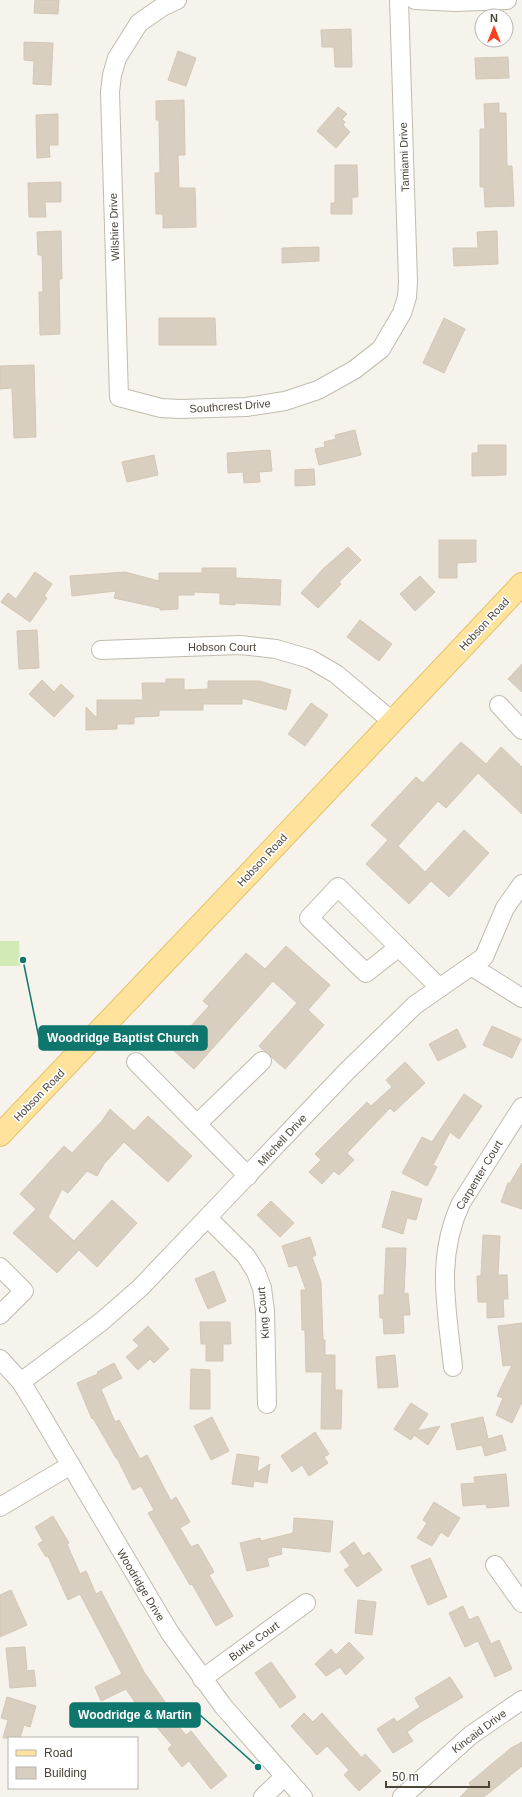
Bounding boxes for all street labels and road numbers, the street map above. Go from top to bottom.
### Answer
street label: Tamiami Drive [397,122,411,192]
street label: Wilshire Drive [107,193,121,261]
street label: Southcrest Drive [189,397,271,415]
street label: Hobson Road [457,595,511,653]
street label: Hobson Court [188,641,256,653]
street label: Hobson Road [235,831,289,889]
street label: Hobson Road [11,1067,67,1123]
street label: Mitchell Drive [255,1112,309,1168]
street label: Carpenter Court [454,1138,504,1212]
street label: King Court [255,1287,271,1339]
street label: Woodridge Drive [115,1547,167,1623]
street label: Burke Court [227,1619,281,1663]
street label: Kincaid Drive [450,1707,508,1755]

